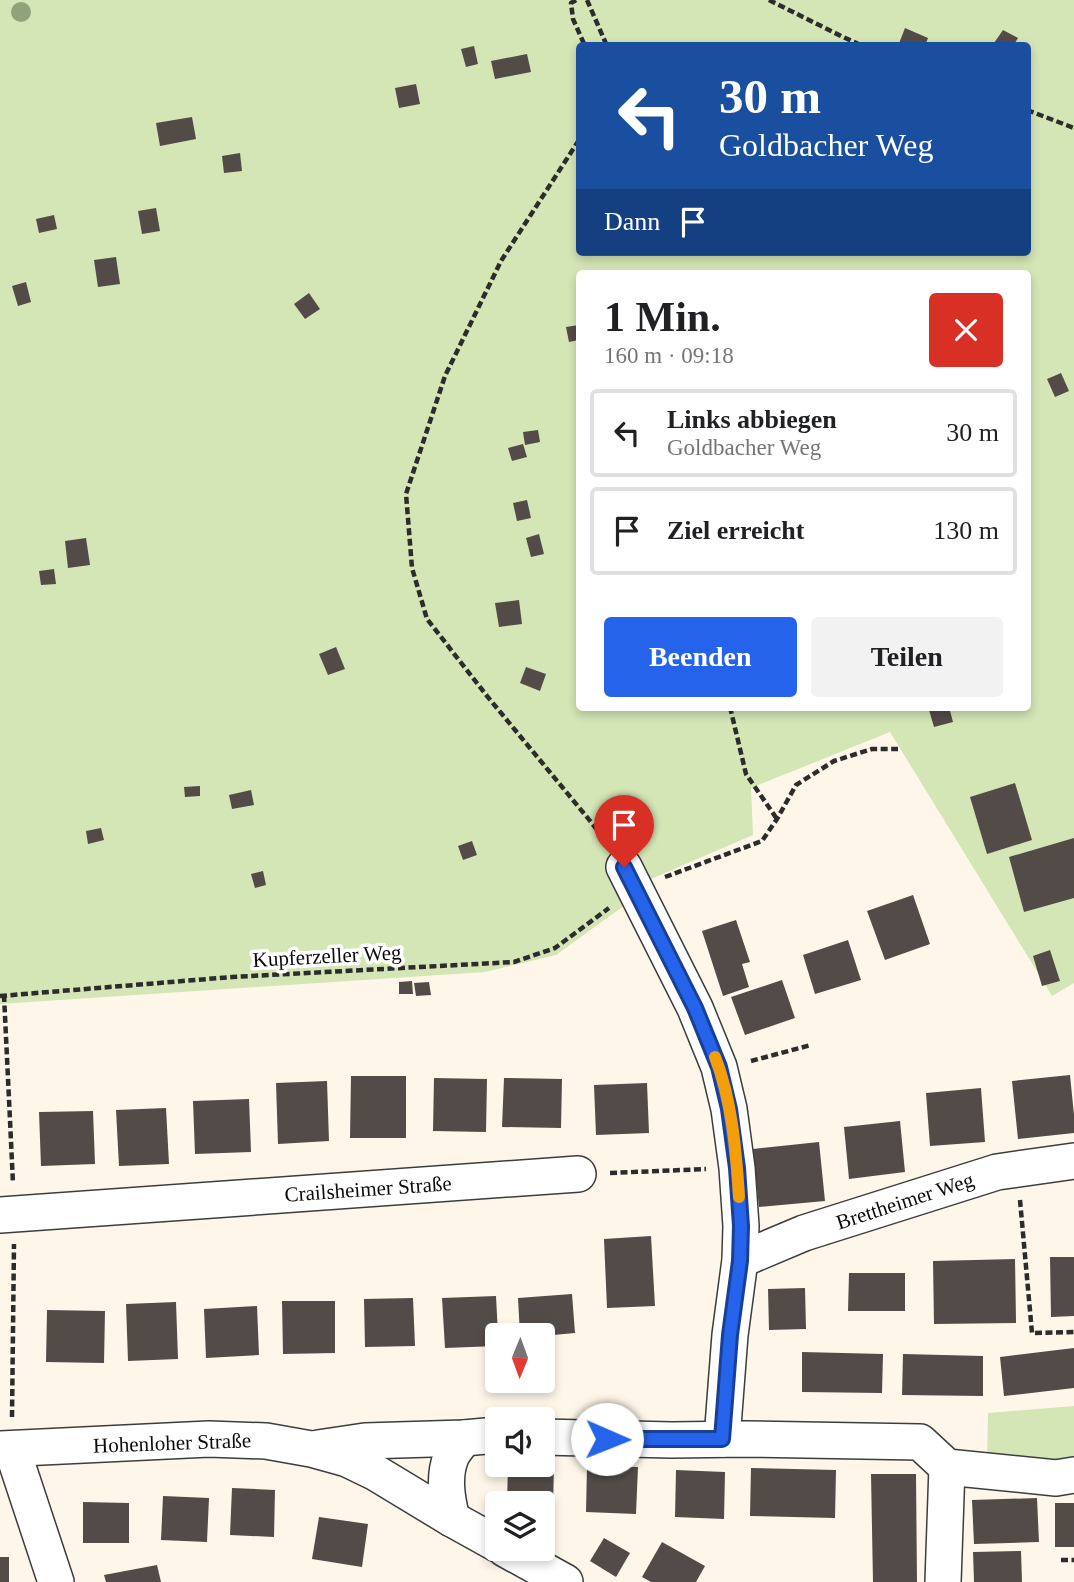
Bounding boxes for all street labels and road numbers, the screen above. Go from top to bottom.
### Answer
street label: Kupferzeller Weg [252,940,402,972]
street label: Brettheimer Weg [833,1167,977,1235]
street label: Crailsheimer Straße [284,1171,452,1207]
street label: Hohenloher Straße [93,1428,251,1458]

